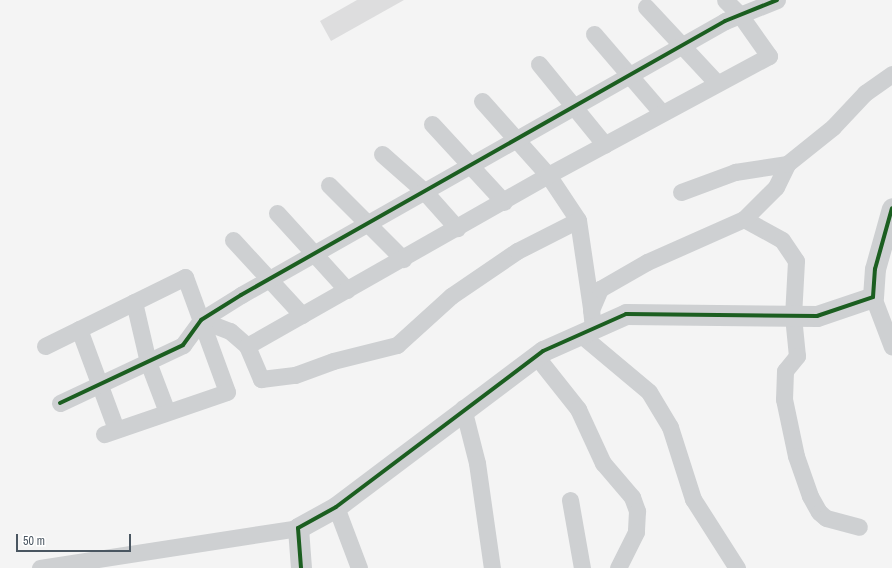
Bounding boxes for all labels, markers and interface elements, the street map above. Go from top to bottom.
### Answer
scale bar [18,526,133,552]
text: 50 m [23,533,45,549]

